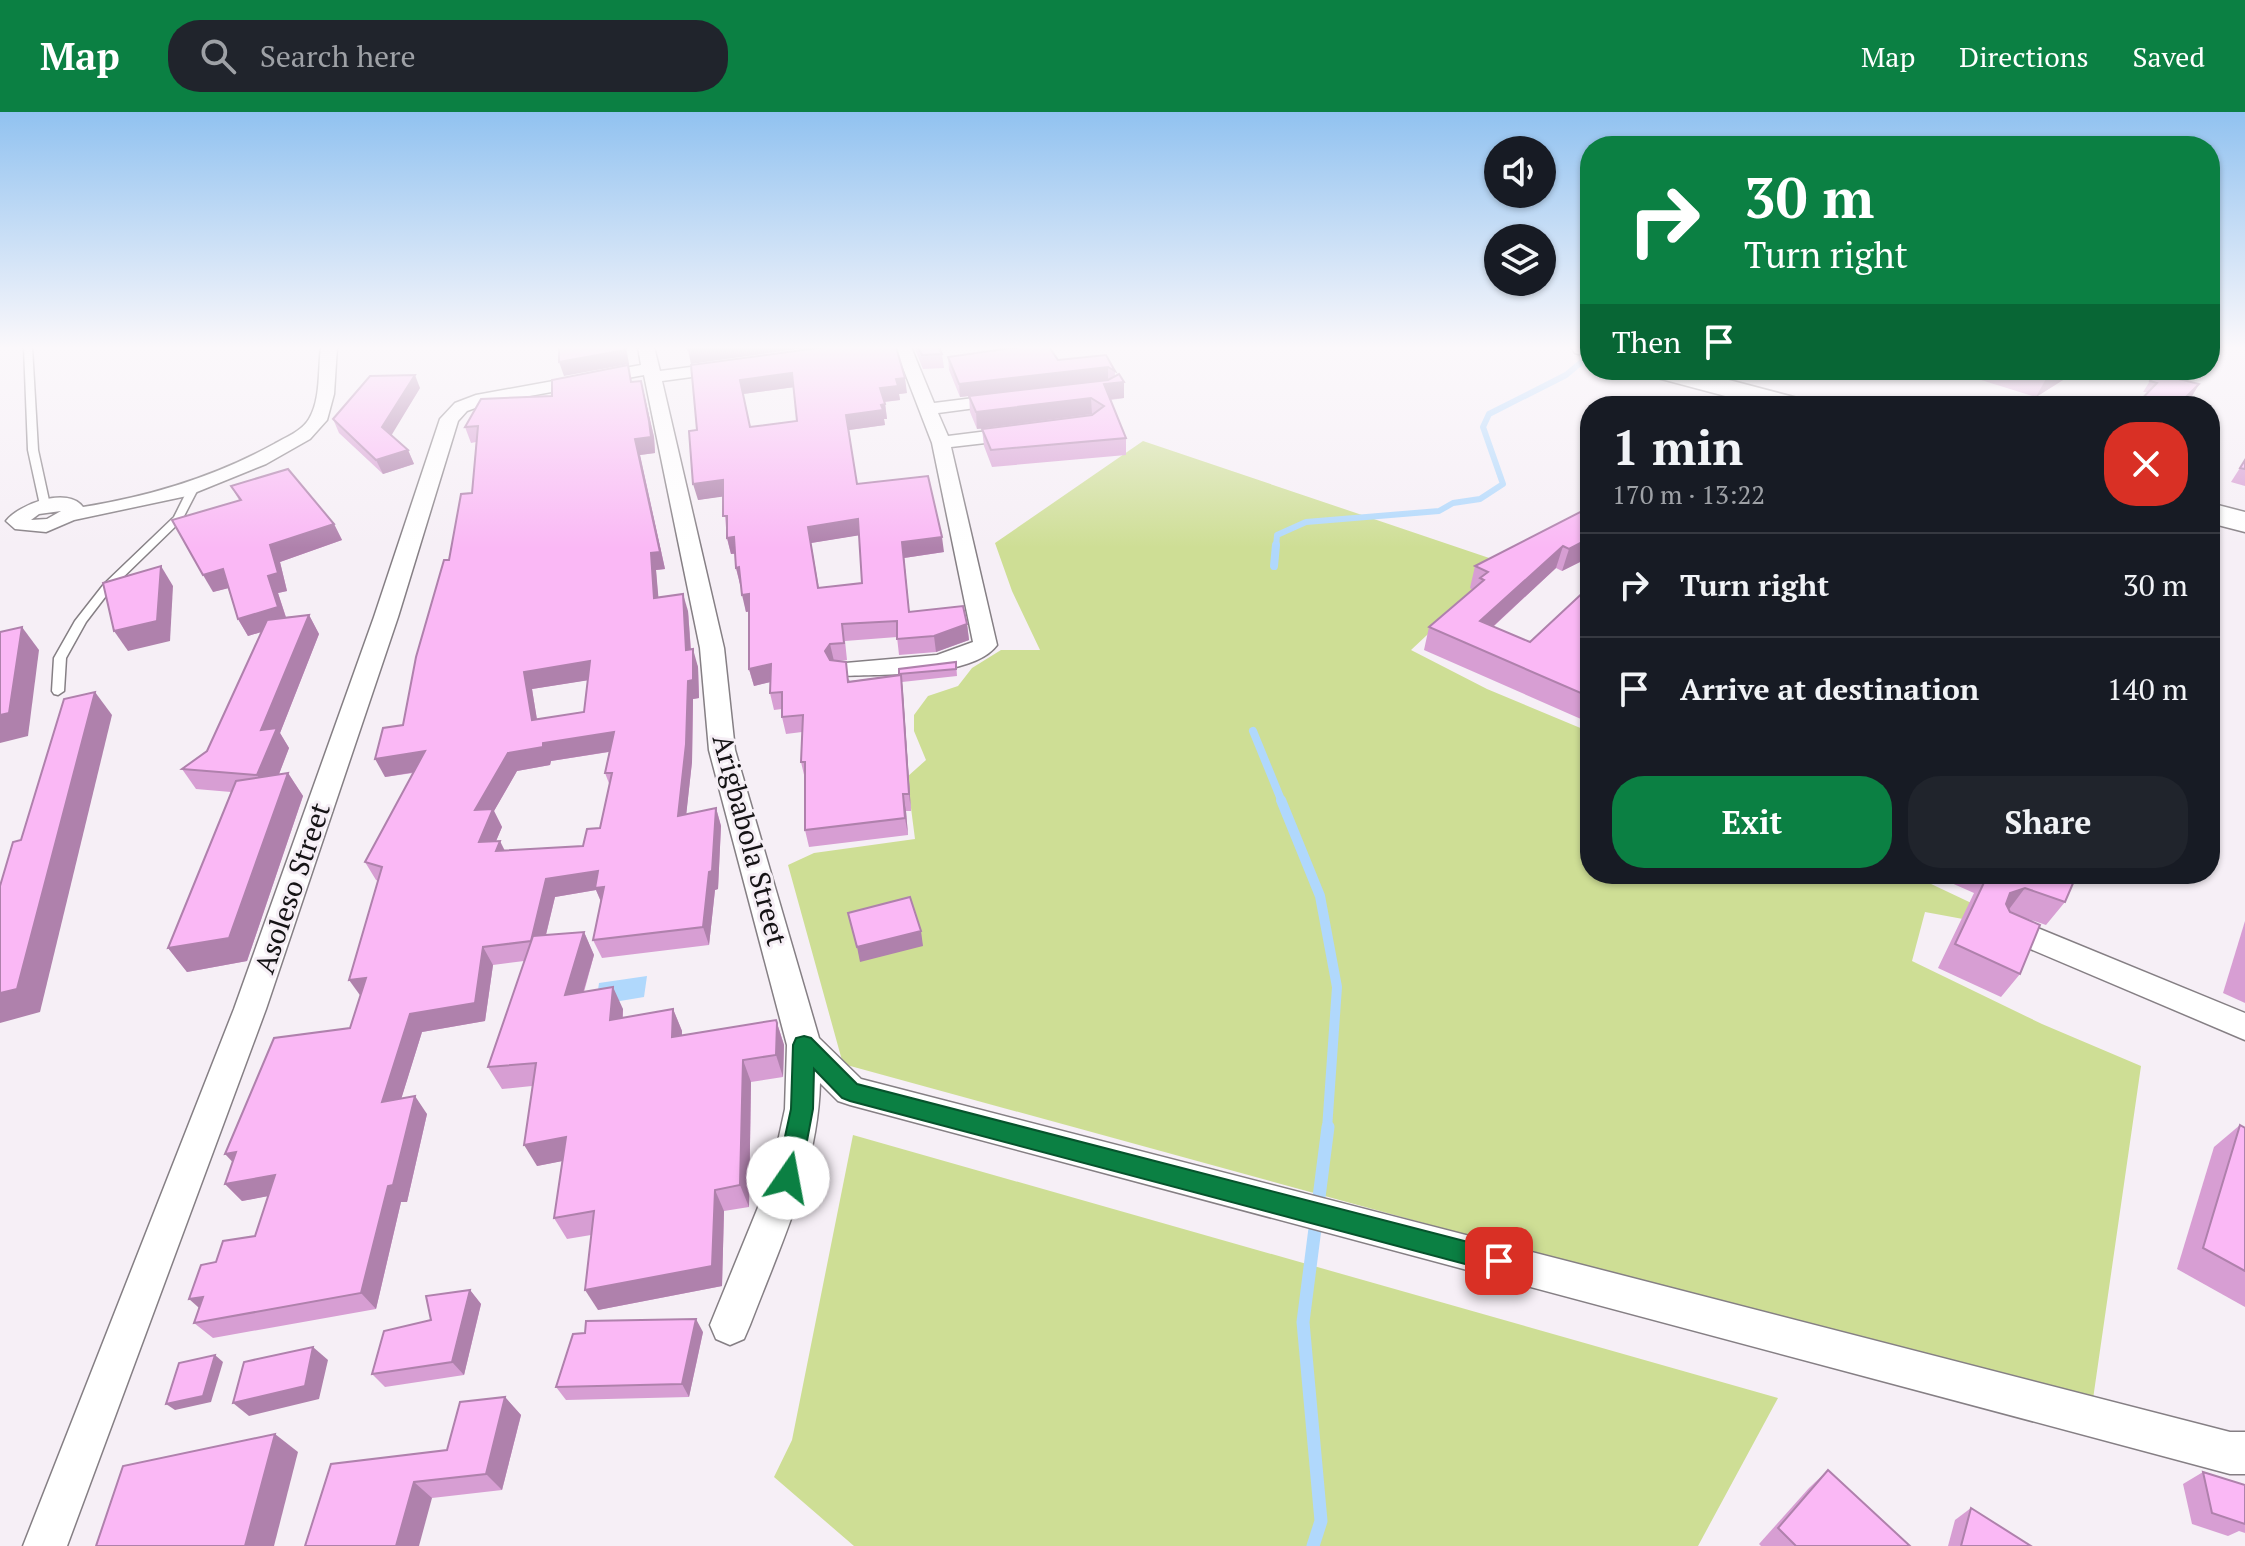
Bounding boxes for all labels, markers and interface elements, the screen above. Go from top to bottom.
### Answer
search box [168,20,728,92]
text: Map [40,31,120,81]
icon: search [196,34,240,78]
text: Search here [260,36,416,76]
text: Map [1861,38,1915,75]
text: Directions [1959,38,2089,75]
text: Saved [2133,38,2205,75]
map controls [1484,136,1556,296]
button: sound [1484,136,1556,208]
text: 30 m [1744,160,1874,234]
icon: right [1612,168,1716,272]
button: layers [1484,224,1556,296]
text: Turn right [1744,231,1908,278]
icon: arrive [1697,320,1741,364]
text: Then [1612,322,1681,362]
text: 1 min [1612,415,1743,479]
button: close [2104,422,2188,506]
text: 170 m · 13:22 [1612,477,1765,511]
icon: right [1612,563,1656,607]
text: Turn right [1680,565,1829,605]
text: 30 m [2123,565,2188,605]
icon: arrive [1612,667,1656,711]
text: Arrive at destination [1680,669,1979,709]
text: 140 m [2107,669,2188,709]
street label: Arigbabola Street [704,730,797,950]
button: Exit [1612,776,1892,868]
button: Share [1908,776,2188,868]
street label: Asoleso Street [245,797,338,978]
position arrow [746,1136,830,1220]
pin [1465,1227,1533,1295]
icon: arrive [1477,1239,1521,1283]

